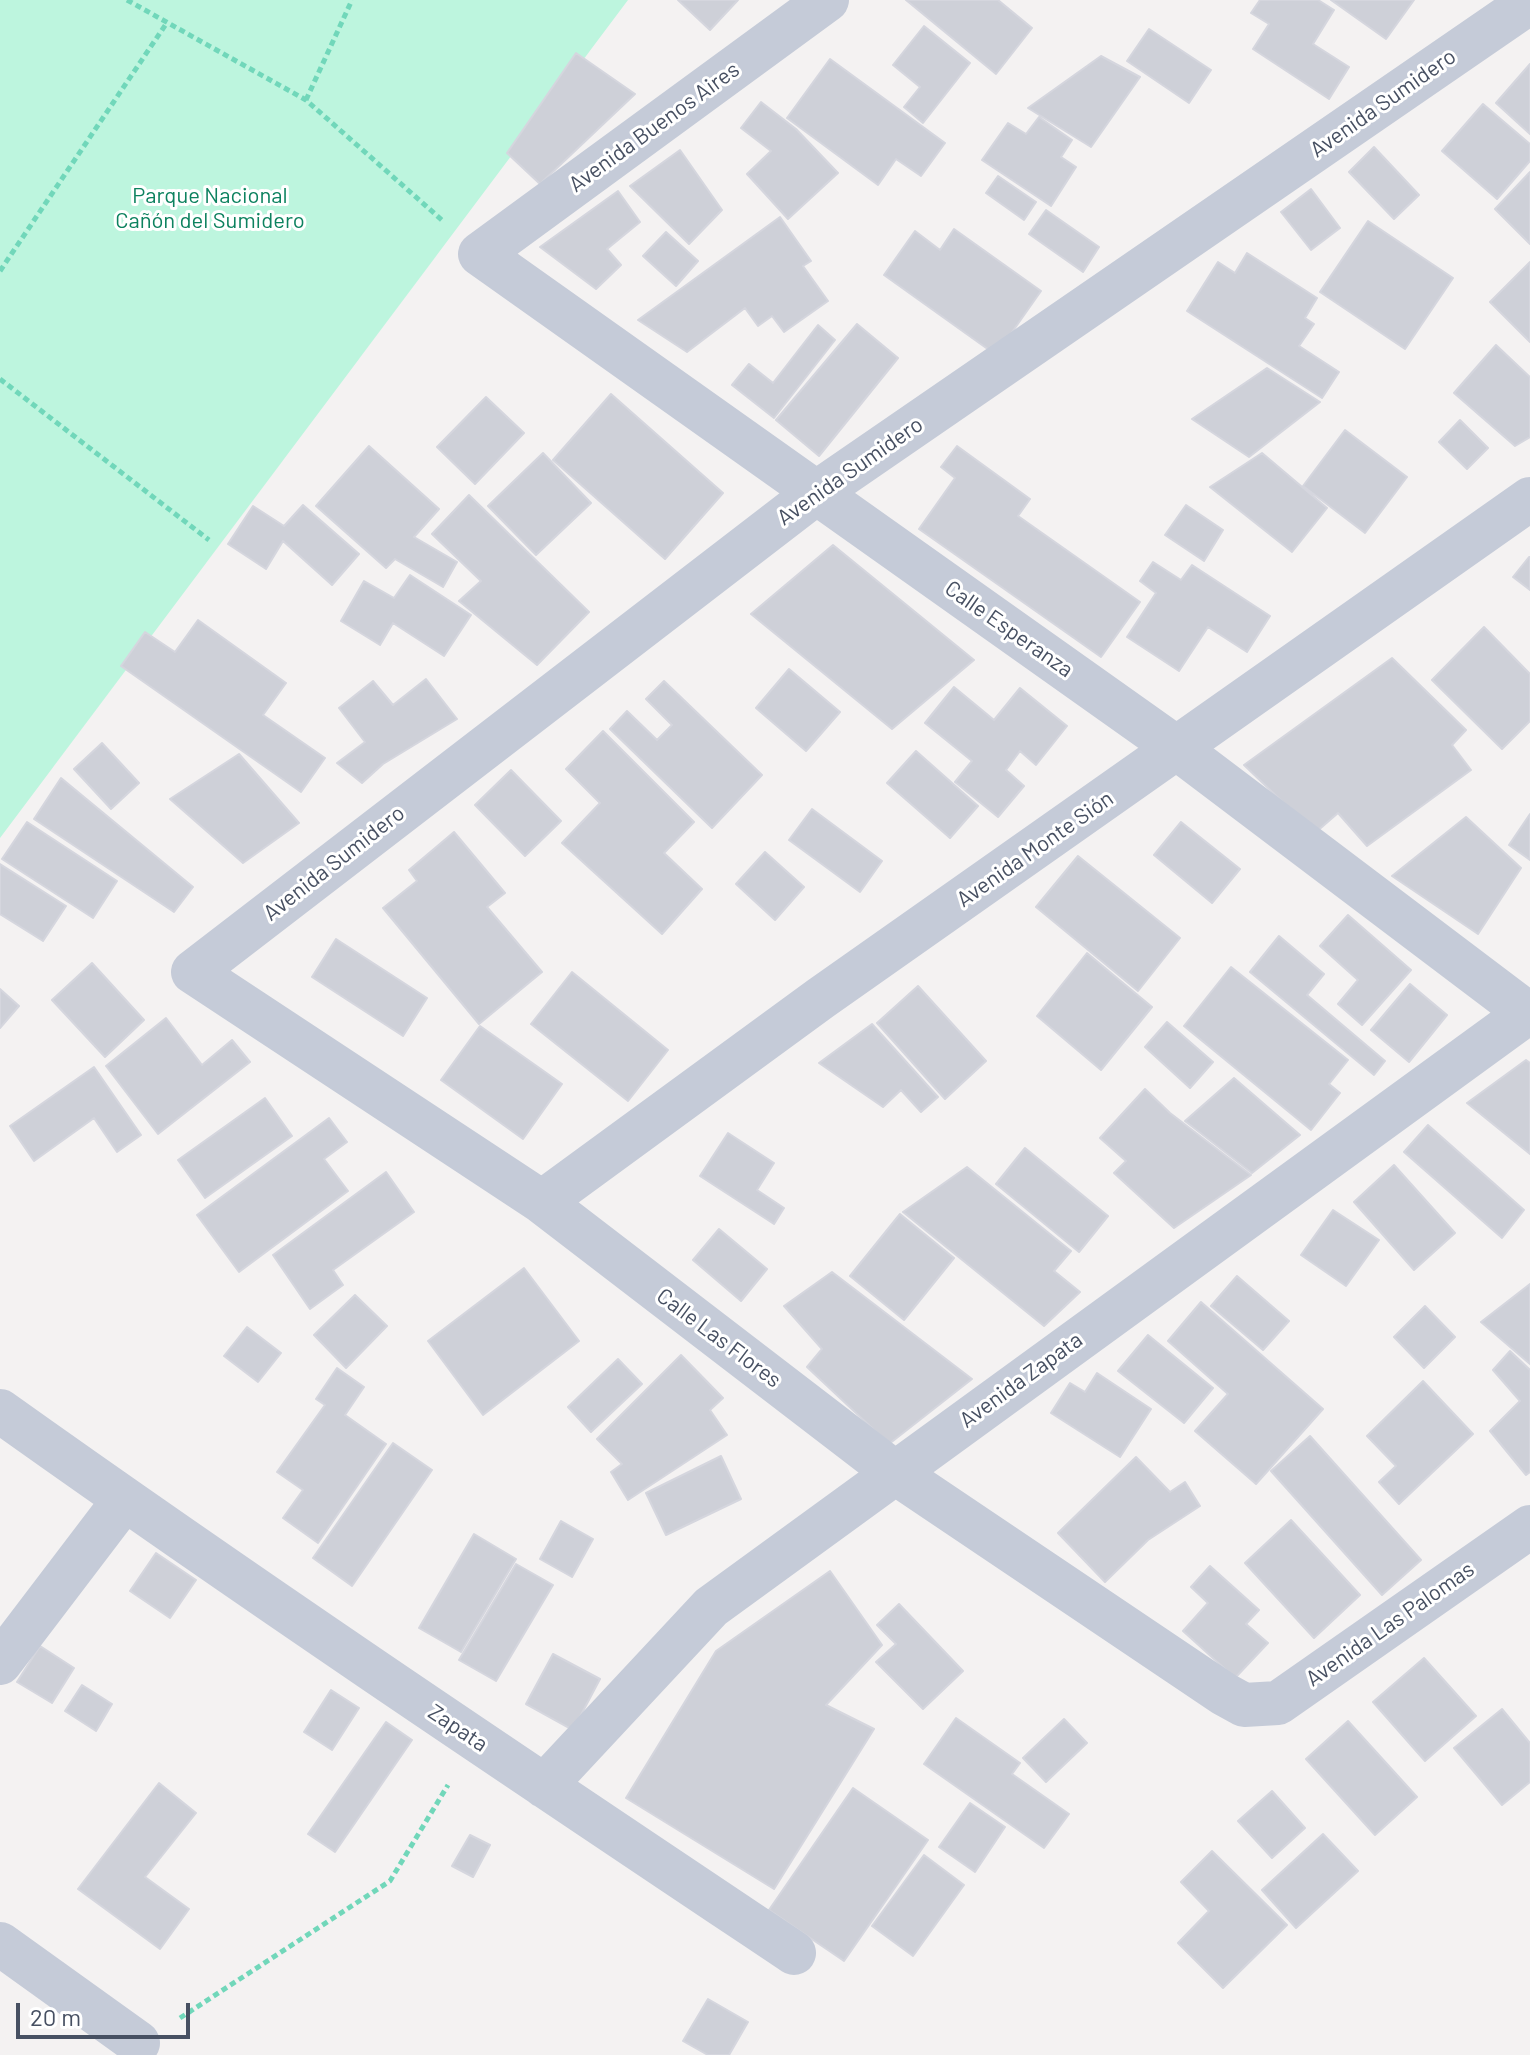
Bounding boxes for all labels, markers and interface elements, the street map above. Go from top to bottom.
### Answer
street label: Avenida Sumidero [1305,43,1461,163]
street label: Avenida Buenos Aires [564,56,744,198]
park label: Parque Nacional Cañón del Sumidero [115,183,305,234]
street label: Avenida Sumidero [772,411,928,531]
street label: Calle Esperanza [940,575,1078,683]
street label: Avenida Monte Sión [952,785,1118,913]
street label: Avenida Sumidero [258,800,410,926]
street label: Calle Las Flores [652,1283,786,1393]
street label: Avenida Zapata [954,1327,1088,1433]
street label: Avenida Las Palomas [1301,1556,1479,1692]
street label: Zapata [423,1699,493,1757]
scale bar [20,1987,194,2037]
text: 20 m [30,2002,81,2031]

